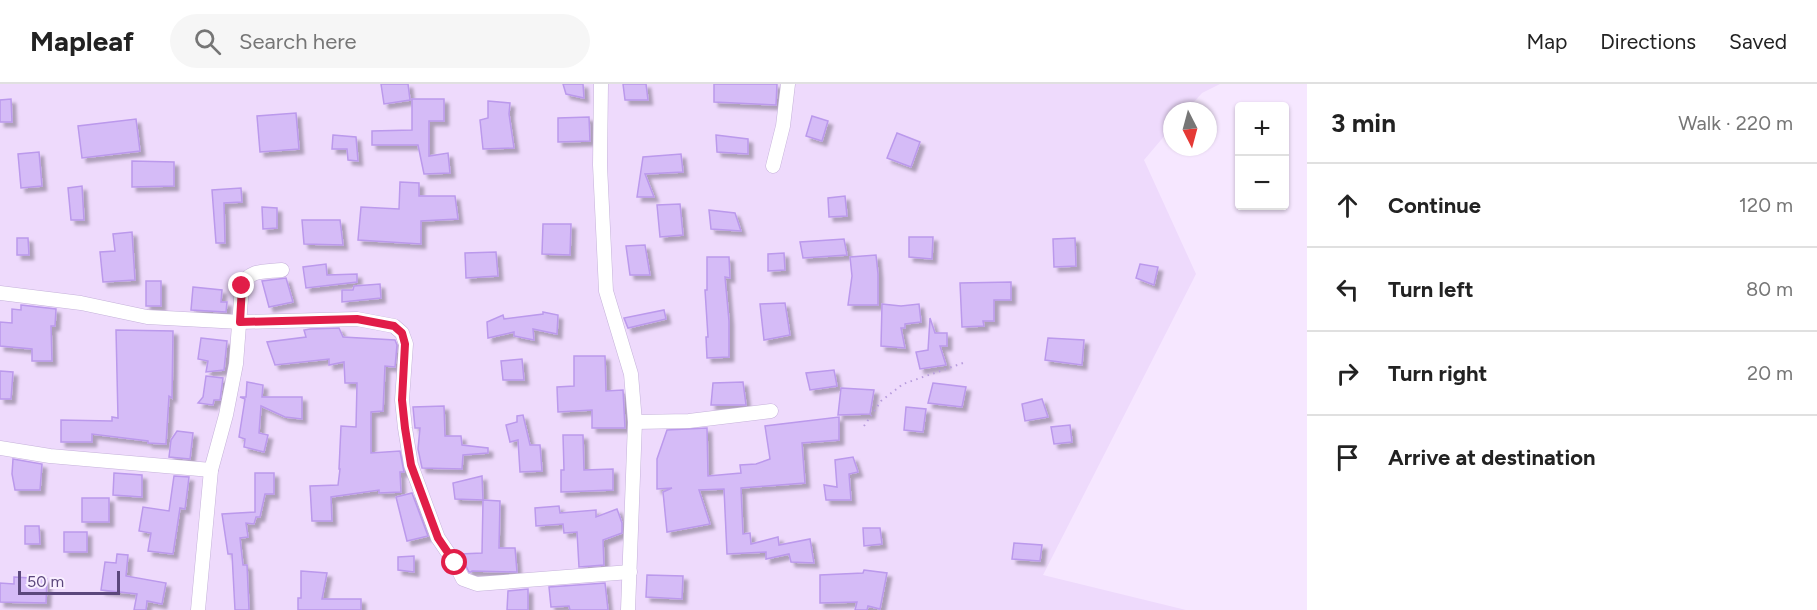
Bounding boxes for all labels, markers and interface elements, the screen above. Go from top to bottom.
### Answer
search box [170,14,590,68]
text: Mapleaf [30,24,134,58]
icon: search [191,25,224,58]
text: Search here [239,28,357,55]
text: Map [1526,29,1567,54]
text: Directions [1600,29,1696,54]
text: Saved [1729,29,1787,54]
north arrow [1163,102,1217,156]
map controls [1235,102,1289,210]
button: + [1235,102,1289,156]
text: 3 min [1331,107,1396,139]
text: Walk · 220 m [1678,111,1793,135]
button: − [1235,156,1289,210]
icon: ahead [1331,189,1364,222]
text: Continue [1388,192,1481,219]
text: 120 m [1739,193,1793,217]
route end [228,272,254,298]
icon: left [1331,273,1364,306]
text: Turn left [1388,276,1474,303]
text: 80 m [1746,277,1793,301]
icon: right [1331,357,1364,390]
text: Turn right [1388,360,1487,387]
text: 20 m [1747,361,1793,385]
icon: arrive [1331,441,1364,474]
text: Arrive at destination [1388,444,1596,471]
route start [441,549,467,575]
scale bar [18,568,120,596]
text: 50 m [27,572,64,591]

